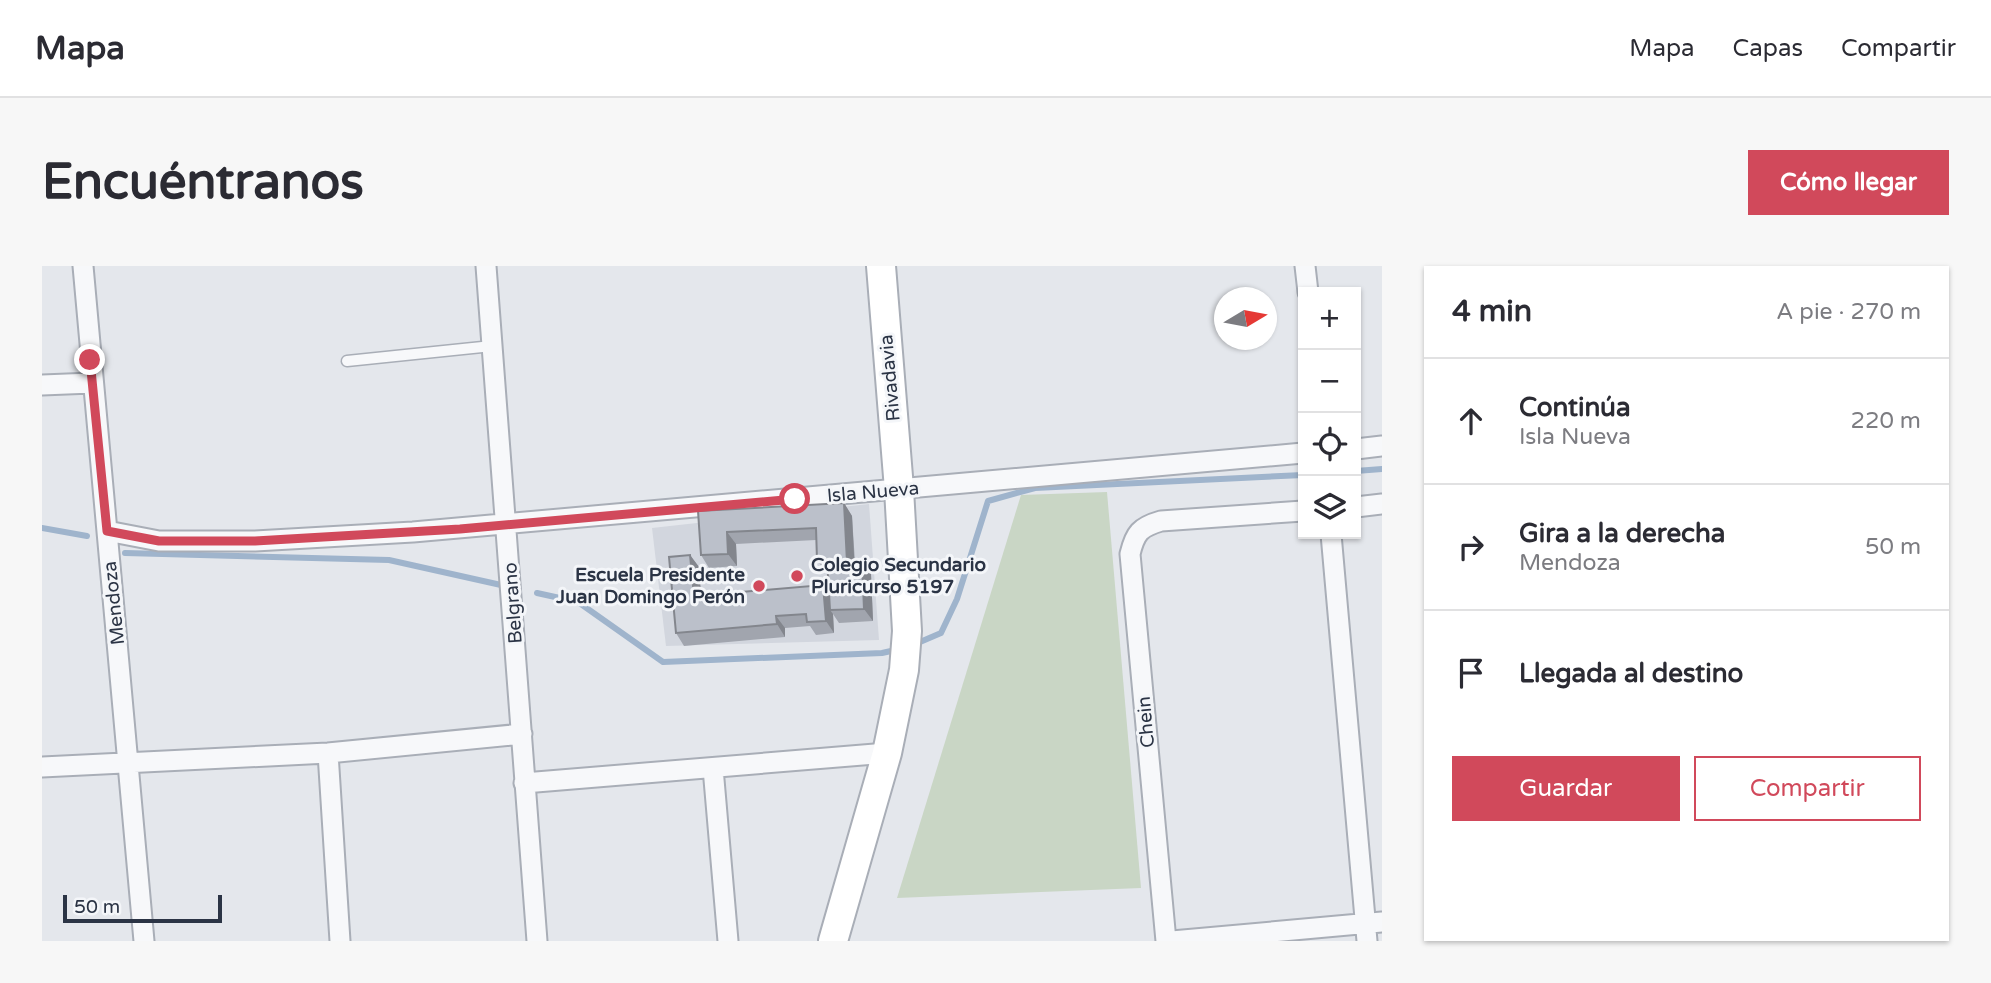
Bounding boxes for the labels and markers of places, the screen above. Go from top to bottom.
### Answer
place label: Colegio Secundario Pluricurso 5197 [811,554,986,598]
place label: Escuela Presidente Juan Domingo Perón [555,564,745,609]
marker: Colegio Secundario Pluricurso 5197 [789,568,805,584]
marker: Escuela Presidente Juan Domingo Perón [751,578,767,594]

